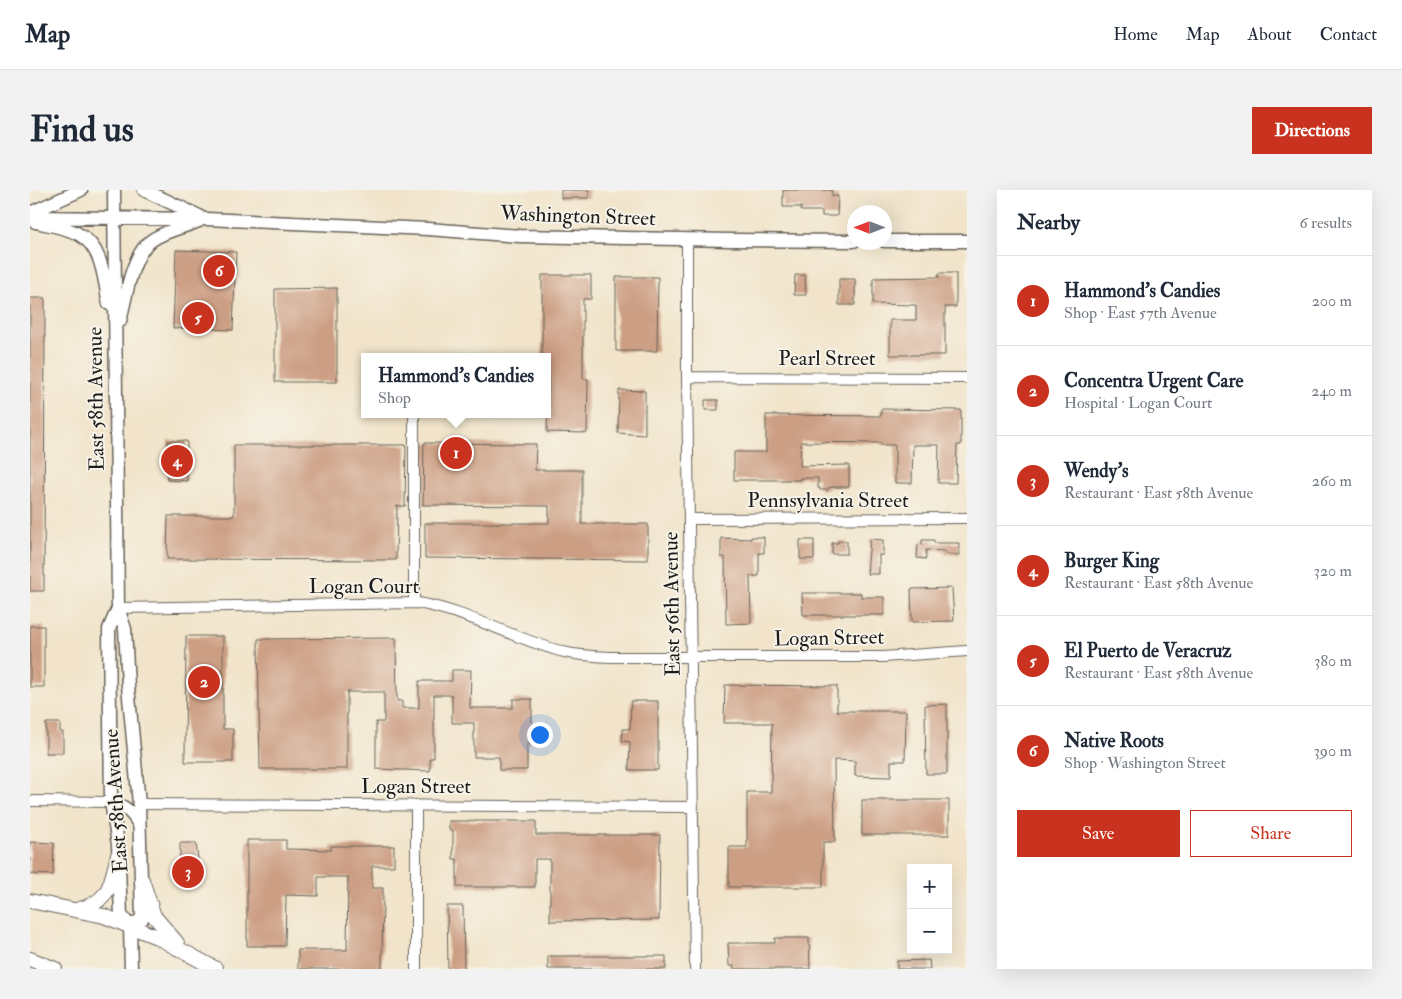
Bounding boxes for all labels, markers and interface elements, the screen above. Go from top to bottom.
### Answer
text: Map [25,19,70,50]
text: Home [1113,23,1158,46]
text: Map [1186,23,1220,46]
text: About [1248,23,1292,46]
text: Contact [1320,23,1377,46]
button: Directions [1252,107,1372,154]
text: Find us [30,108,134,152]
street label: Washington Street [499,200,656,232]
north arrow [847,205,892,250]
text: Nearby [1017,209,1080,236]
text: 6 results [1300,213,1352,233]
pin: 6 [203,252,235,290]
text: Hammond's Candies [1064,279,1220,303]
text: 1 [1030,291,1036,311]
text: 200 m [1312,291,1352,311]
pin: 5 [182,299,214,337]
text: Shop · East 57th Avenue [1064,303,1217,323]
street label: East 58th Avenue [81,326,111,471]
street label: Pearl Street [778,345,876,372]
popup [361,353,551,418]
text: Hammond's Candies [378,364,534,388]
text: Concentra Urgent Care [1064,369,1243,393]
text: 2 [1029,381,1037,401]
text: 240 m [1311,381,1352,401]
text: Shop [378,388,411,408]
text: Hospital · Logan Court [1064,393,1212,413]
pin: 1 [440,434,472,472]
pin: 4 [161,442,193,480]
text: Wendy's [1064,459,1129,483]
text: 3 [1030,471,1036,491]
text: 260 m [1312,471,1352,491]
text: Restaurant · East 58th Avenue [1064,483,1253,503]
street label: Pennsylvania Street [747,487,909,514]
street label: East 56th Avenue [657,531,687,677]
text: Burger King [1064,549,1159,573]
text: 4 [1029,561,1037,581]
text: 320 m [1314,561,1352,581]
street label: Logan Court [309,573,420,600]
text: Restaurant · East 58th Avenue [1064,573,1253,593]
street label: Logan Street [774,624,885,652]
text: El Puerto de Veracruz [1064,639,1232,663]
text: 5 [1029,651,1037,671]
text: 380 m [1314,651,1352,671]
pin: 2 [188,663,220,701]
text: Restaurant · East 58th Avenue [1064,663,1253,683]
your location [527,722,553,748]
street label: East 58th Avenue [97,728,135,874]
text: Native Roots [1064,729,1164,753]
text: 6 [1029,741,1037,761]
text: 390 m [1314,741,1352,761]
text: Shop · Washington Street [1064,753,1226,773]
street label: Logan Street [361,773,471,800]
button: Save [1017,810,1180,857]
button: Share [1190,810,1352,857]
pin: 3 [172,853,204,891]
map controls [907,864,952,954]
button: + [907,864,952,909]
button: − [907,909,952,954]

